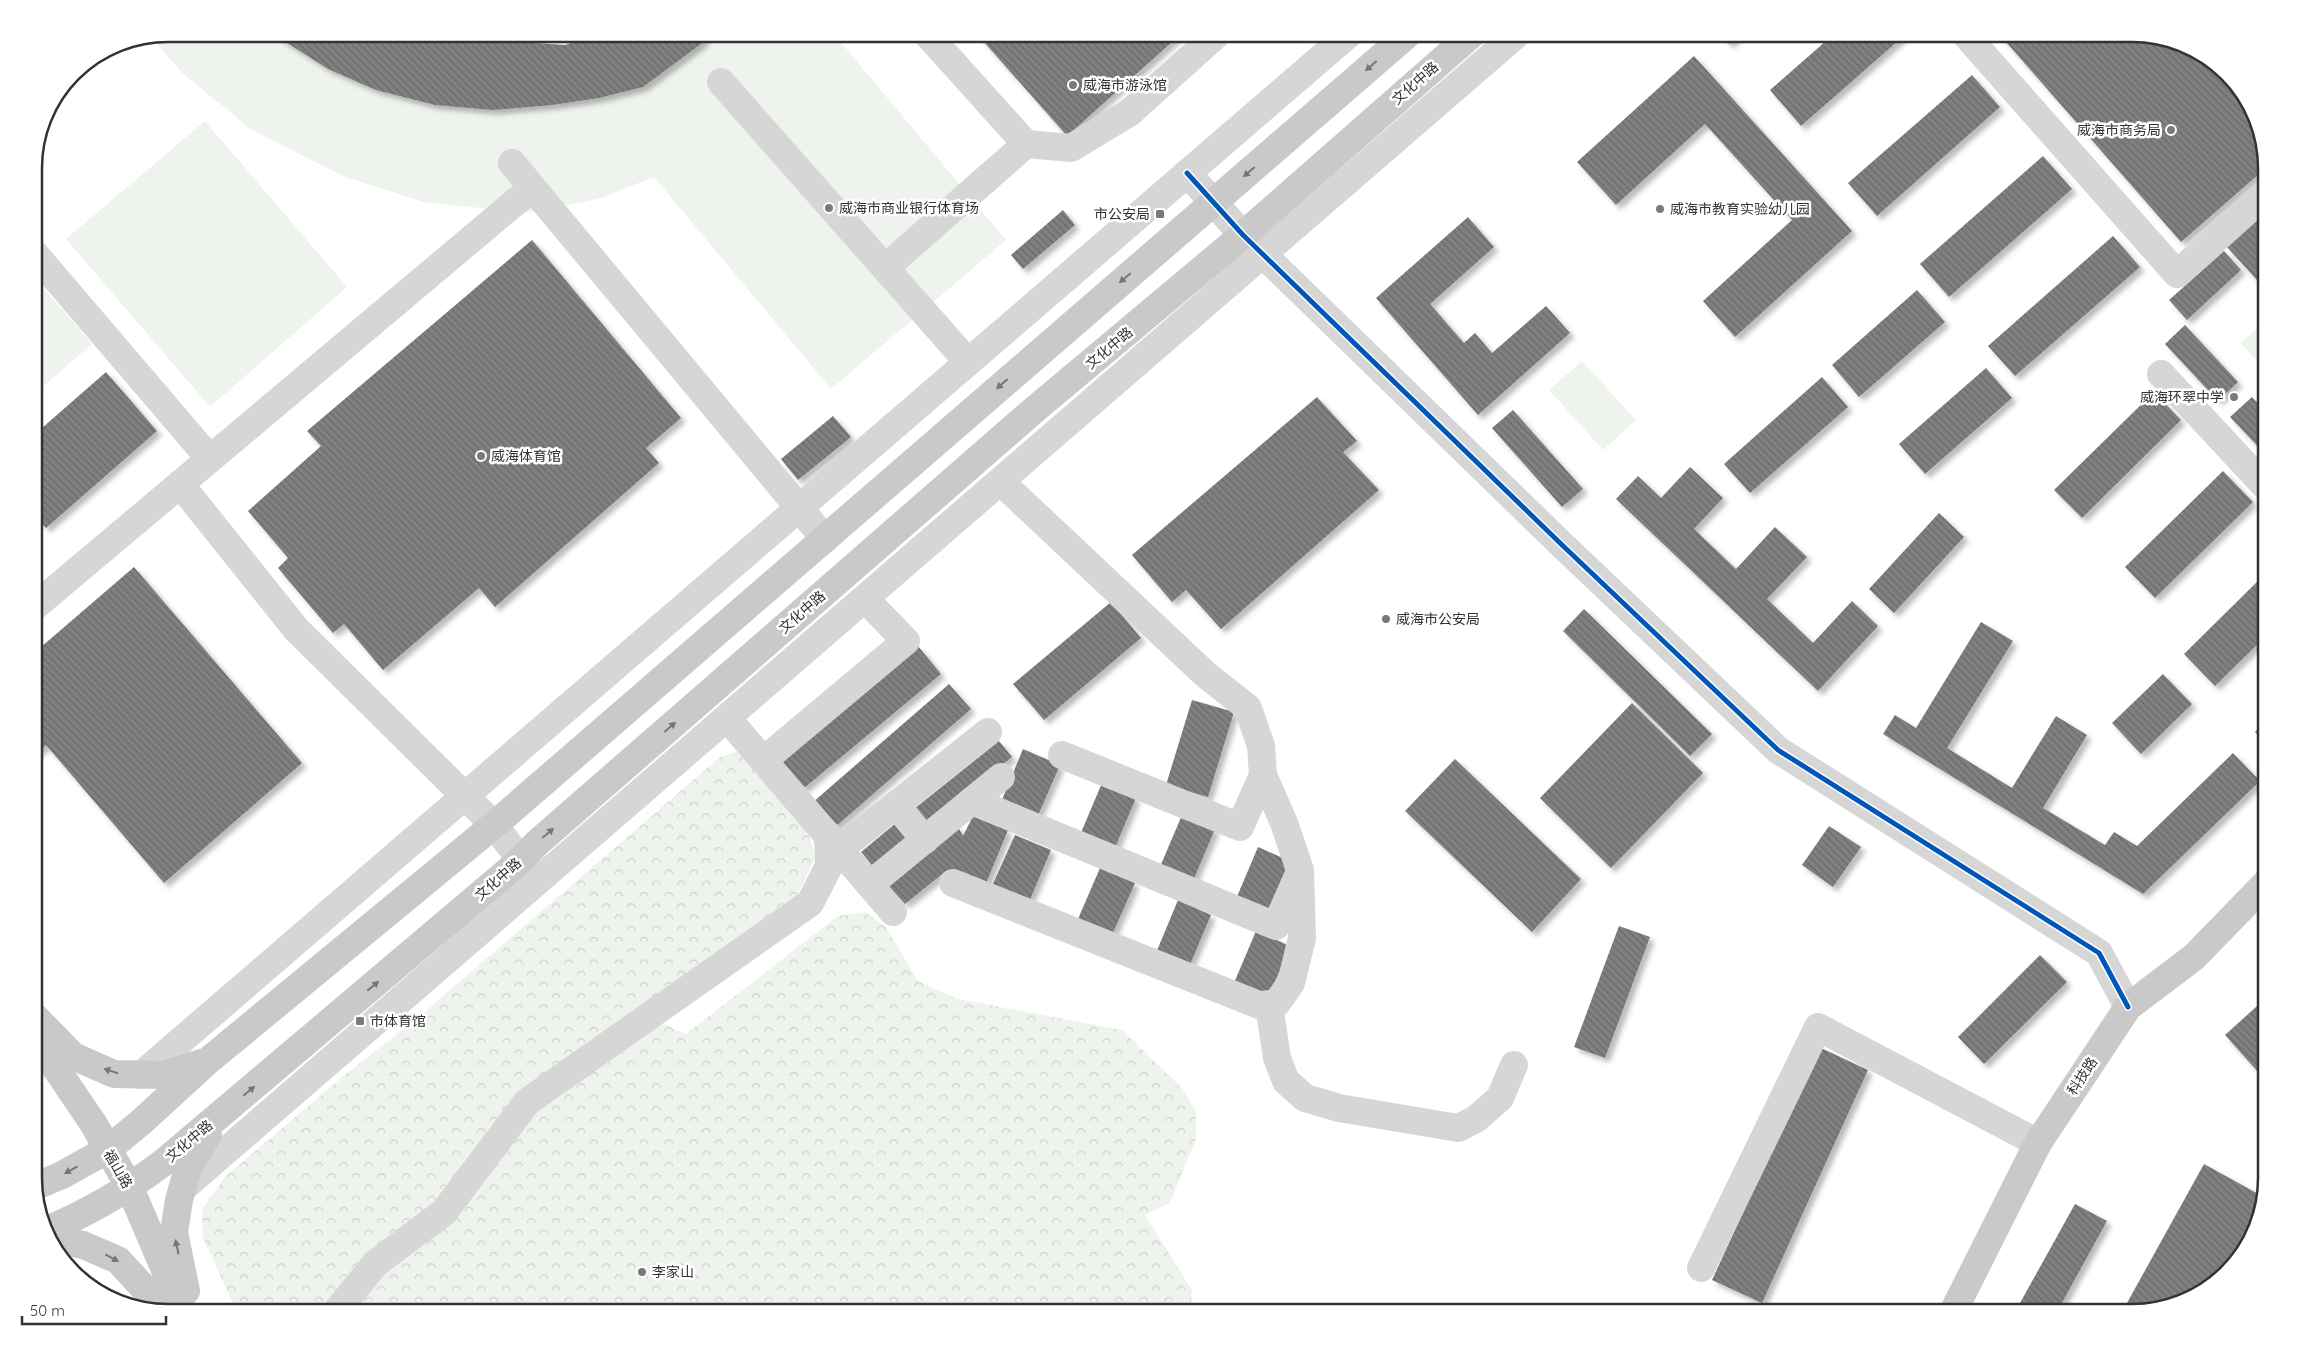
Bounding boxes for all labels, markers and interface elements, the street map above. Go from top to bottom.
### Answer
street label: 文化中路 [1388,58,1442,108]
one-way arrow [1365,60,1378,71]
place label: 威海市游泳馆 [1083,76,1167,94]
marker: 威海市游泳馆 [1067,79,1079,91]
place label: 威海市商务局 [2077,121,2161,139]
marker: 威海市商务局 [2165,124,2177,136]
one-way arrow [1242,167,1255,178]
place label: 威海市商业银行体育场 [839,199,979,217]
place label: 威海市教育实验幼儿园 [1670,200,1810,218]
marker: 威海市商业银行体育场 [823,202,835,214]
marker: 威海市教育实验幼儿园 [1654,203,1666,215]
place label: 市公安局 [1094,205,1150,223]
marker: 市公安局 [1154,208,1166,220]
one-way arrow [1118,272,1131,283]
street label: 文化中路 [1082,323,1136,373]
one-way arrow [996,378,1008,389]
place label: 威海环翠中学 [2140,388,2224,406]
marker: 威海环翠中学 [2228,391,2240,403]
place label: 威海体育馆 [491,447,561,465]
marker: 威海体育馆 [475,450,487,462]
street label: 文化中路 [775,587,829,637]
place label: 威海市公安局 [1396,610,1480,628]
marker: 威海市公安局 [1380,613,1392,625]
one-way arrow [664,721,677,732]
one-way arrow [541,828,554,839]
street label: 文化中路 [471,854,525,904]
one-way arrow [366,980,379,991]
place label: 市体育馆 [370,1012,426,1030]
marker: 市体育馆 [354,1015,366,1027]
street label: 科技路 [2063,1054,2101,1098]
one-way arrow [103,1067,118,1075]
one-way arrow [242,1085,255,1096]
street label: 文化中路 [162,1116,216,1166]
street label: 福山路 [100,1146,136,1192]
one-way arrow [64,1166,79,1174]
one-way arrow [173,1240,181,1255]
one-way arrow [105,1254,120,1262]
place label: 李家山 [652,1263,694,1281]
marker: 李家山 [636,1266,648,1278]
scale bar [22,1294,166,1326]
text: 50 m [30,1301,65,1320]

